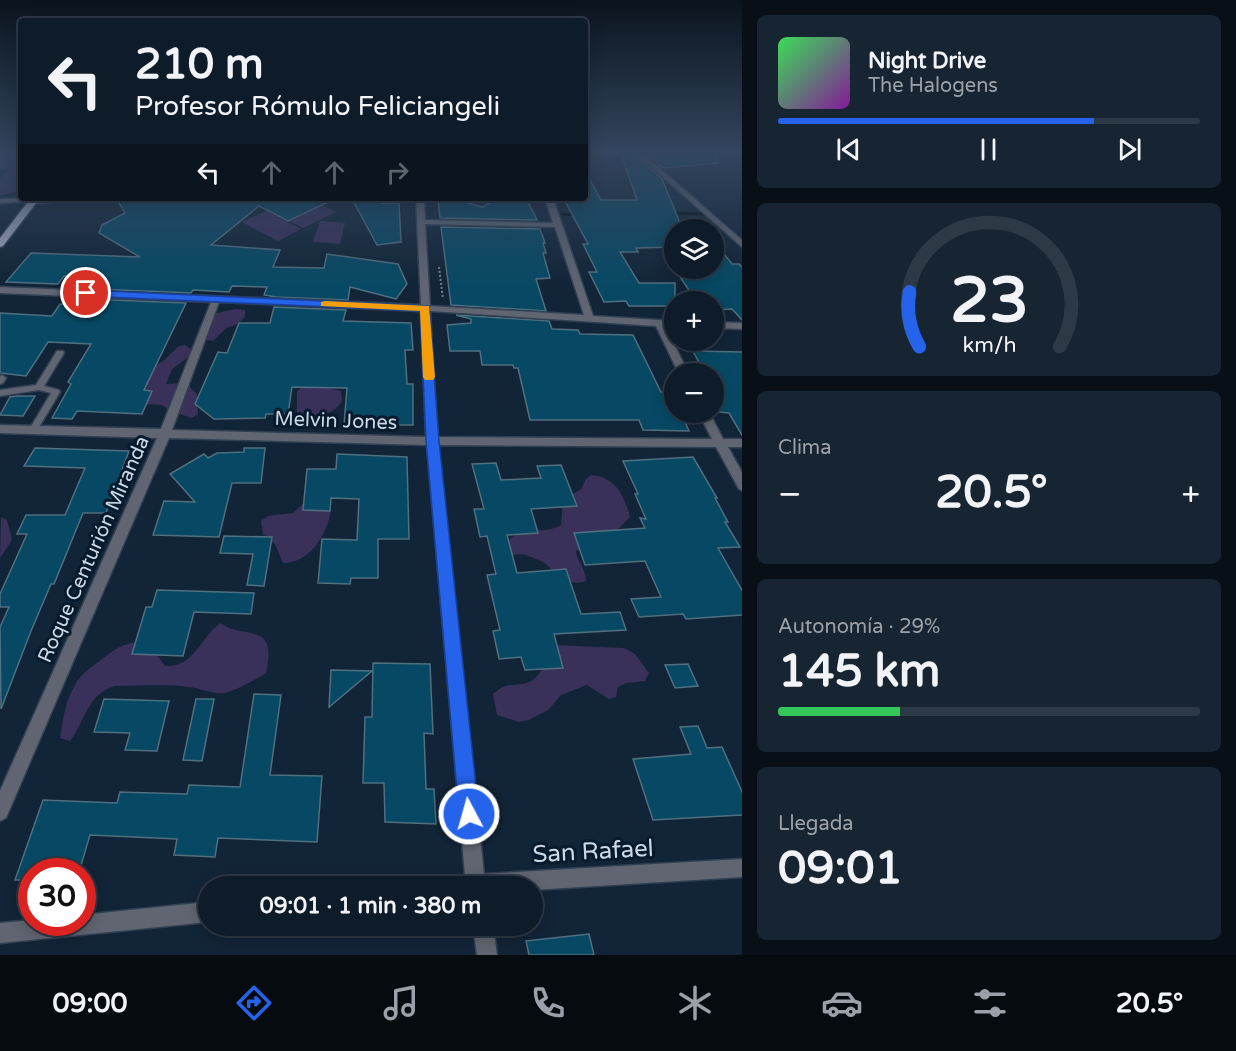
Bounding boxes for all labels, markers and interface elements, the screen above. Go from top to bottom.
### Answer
text: 210 m [135,39,264,90]
icon: left [36,42,114,120]
text: Night Drive [868,48,986,74]
text: The Halogens [868,74,998,98]
text: Profesor Rómulo Feliciangeli [135,90,500,123]
icon: previous [832,133,865,166]
icon: pause [972,133,1005,166]
icon: next [1113,133,1146,166]
icon: left [192,156,225,189]
icon: ahead [255,156,288,189]
icon: ahead [318,156,351,189]
icon: right [381,156,414,189]
map controls [664,219,724,423]
button: layers [664,219,724,279]
text: 23 [950,264,1028,339]
pin [60,267,111,318]
icon: arrive [69,276,102,309]
button: + [664,291,724,351]
text: km/h [962,332,1016,358]
button: − [664,363,724,423]
street label: Melvin Jones [274,407,398,435]
street label: Roque Centurión Miranda [33,432,155,666]
text: Clima [778,436,831,460]
text: 20.5° [935,466,1048,520]
text: − [778,475,802,514]
text: + [1181,475,1200,514]
text: Autonomía · 29% [778,615,940,639]
text: 145 km [778,645,940,699]
position arrow [437,782,501,846]
text: Llegada [778,812,854,836]
street label: San Rafael [532,834,654,869]
text: 09:01 [778,842,903,896]
speed limit sign: 30 [18,858,96,936]
text: 09:01 · 1 min · 380 m [260,893,481,919]
icon: directions [233,982,275,1024]
icon: music [380,982,422,1024]
icon: phone [527,982,569,1024]
icon: climate [674,982,716,1024]
icon: car [821,982,863,1024]
icon: filters [969,982,1011,1024]
text: 09:00 [53,987,127,1020]
text: 20.5° [1116,987,1183,1020]

